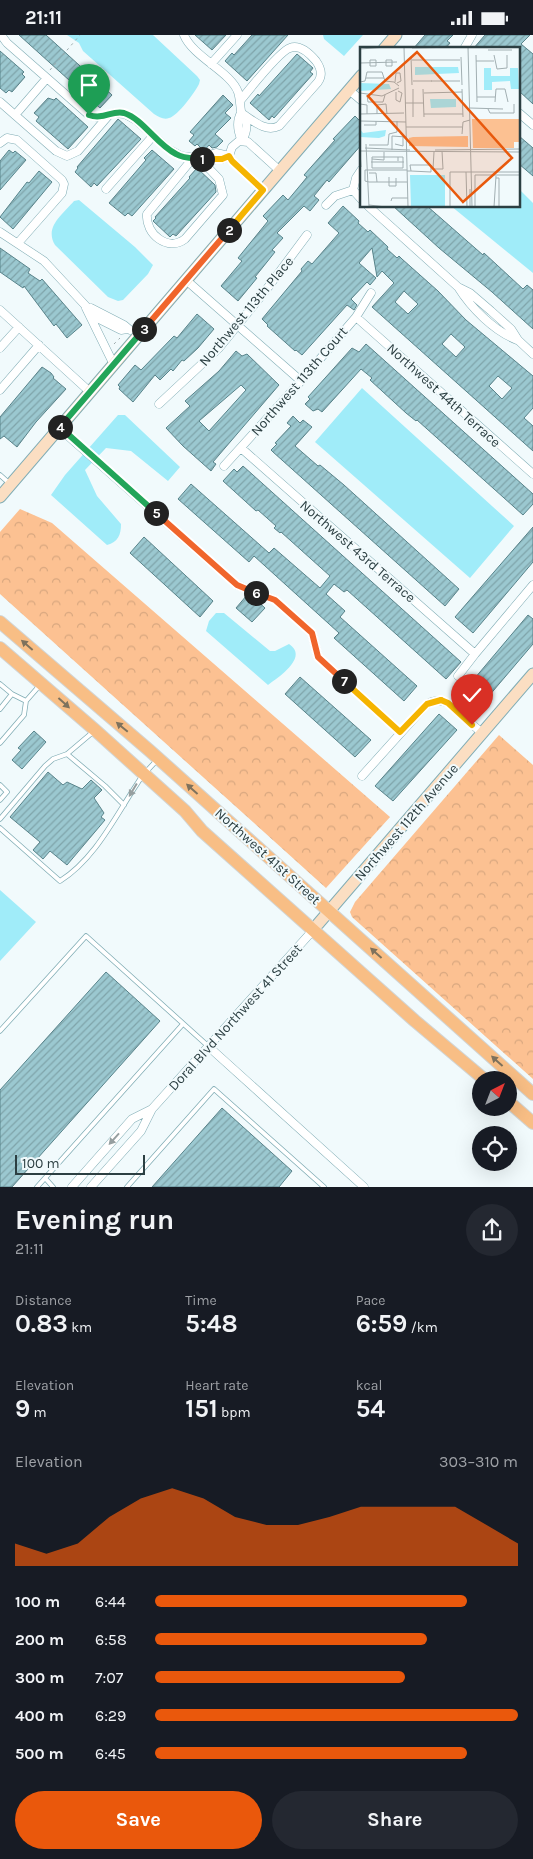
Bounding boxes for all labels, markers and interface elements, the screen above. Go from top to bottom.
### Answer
text: 21:11 [25,7,62,29]
inset map [360,47,520,207]
pin [68,64,110,115]
icon: arrive [75,71,103,99]
pin: 1 [190,147,214,171]
text: 1 [200,151,205,168]
pin: 2 [216,217,242,243]
text: 2 [225,222,234,239]
street label: Northwest 113th Place [196,253,297,370]
pin: 3 [132,317,156,341]
text: 3 [140,321,149,338]
street label: Northwest 113th Court [247,323,351,439]
street label: Northwest 44th Terrace [383,340,504,451]
pin: 4 [48,415,72,439]
text: 4 [56,419,65,436]
street label: Northwest 43rd Terrace [296,497,419,606]
pin: 5 [144,501,168,525]
text: 5 [152,505,161,522]
pin: 6 [244,581,268,605]
text: 6 [252,585,261,602]
one-way arrow [21,640,34,651]
pin: 7 [332,669,356,693]
text: 7 [341,673,348,690]
pin [451,674,493,725]
icon: check [458,681,486,709]
one-way arrow [57,697,70,708]
one-way arrow [115,721,128,732]
street label: Northwest 112th Avenue [351,760,462,884]
one-way arrow [129,783,138,796]
one-way arrow [186,783,199,794]
street label: Northwest 41st Street [211,805,324,908]
street label: Doral Blvd Northwest 41 Street [165,940,306,1094]
one-way arrow [370,947,382,959]
one-way arrow [491,1055,503,1067]
north arrow [472,1071,518,1116]
map controls [472,1071,517,1171]
button: locate [472,1126,517,1171]
one-way arrow [109,1133,120,1146]
scale bar [15,1151,145,1175]
text: 100 m [22,1155,60,1172]
text: Evening run [15,1203,174,1236]
button: share [466,1204,518,1256]
text: 21:11 [15,1239,44,1258]
text: Distance [15,1292,72,1309]
text: Time [185,1292,217,1309]
text: Pace [356,1292,386,1309]
text: 0.83 [15,1309,68,1338]
text: 5:48 [185,1309,238,1338]
text: 6:59 [356,1309,407,1338]
text: km [68,1319,92,1336]
text: /km [407,1319,438,1336]
text: Elevation [15,1377,74,1394]
text: Heart rate [185,1377,248,1394]
text: kcal [356,1377,382,1394]
text: 9 [15,1394,30,1423]
text: 151 [185,1394,218,1423]
text: 54 [356,1394,385,1423]
text: m [30,1404,47,1421]
text: bpm [218,1404,251,1421]
text: Elevation [15,1452,83,1471]
text: 303–310 m [439,1452,518,1471]
text: 100 m [15,1592,60,1611]
text: 6:44 [95,1592,126,1611]
text: 200 m [15,1630,64,1649]
text: 6:58 [95,1630,127,1649]
text: 300 m [15,1668,64,1687]
text: 7:07 [95,1668,123,1687]
text: 400 m [15,1706,64,1725]
text: 6:29 [95,1706,126,1725]
text: 500 m [15,1744,64,1763]
text: 6:45 [95,1744,126,1763]
button: Save [15,1791,262,1849]
button: Share [272,1791,518,1849]

